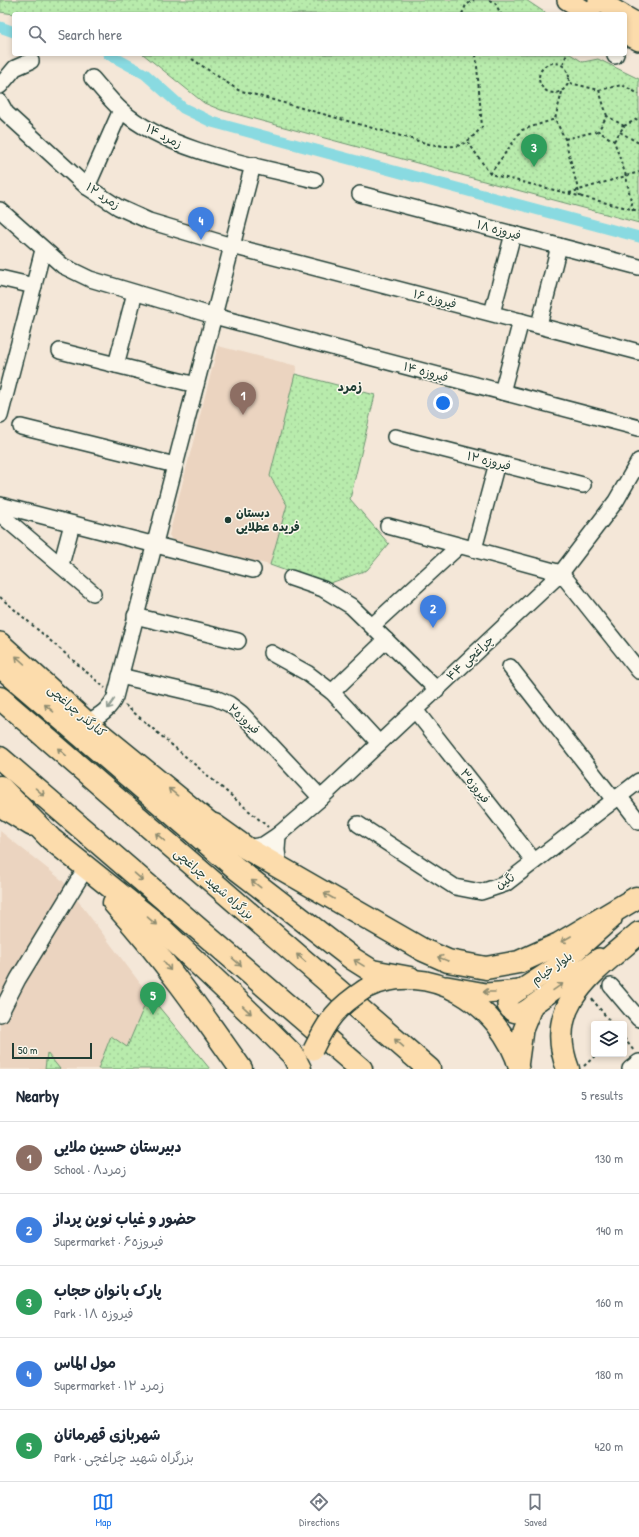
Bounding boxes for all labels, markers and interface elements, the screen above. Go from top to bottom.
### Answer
search box [12,12,627,56]
icon: search [26,23,48,45]
text: Search here [58,24,122,45]
street label: زمرد ۱۴ [143,119,185,152]
pin: 3 [521,134,547,167]
street label: زمرد ۱۲ [83,178,124,213]
pin: 4 [188,207,214,240]
street label: فیروزه ۱۸ [475,215,523,244]
street label: فیروزه ۱۶ [412,285,459,312]
street label: فیروزه ۱۴ [402,357,450,386]
district label: زمرد [338,377,362,395]
pin: 1 [230,382,256,415]
your location [433,393,453,413]
street label: فیروزه ۱۲ [465,447,513,474]
place label: دبستان فریده عطلایی [236,504,300,535]
marker: دبستان فریده عطلایی [223,515,233,525]
pin: 2 [420,595,446,628]
street label: چراغچی ۴۴ [442,631,497,684]
one-way arrow [15,655,25,665]
street label: کنارگذر چراغچی [44,681,110,741]
one-way arrow [107,698,115,709]
street label: فیروزه۲ [225,700,264,738]
one-way arrow [44,703,55,712]
one-way arrow [57,747,67,756]
street label: فیروزه۳ [457,765,494,807]
one-way arrow [168,787,179,796]
one-way arrow [35,788,45,797]
one-way arrow [155,832,165,841]
street label: بزرگراه شهید چراغچی [171,844,258,923]
street label: نگین [492,868,517,893]
one-way arrow [133,873,144,882]
one-way arrow [251,880,262,889]
one-way arrow [323,891,335,899]
one-way arrow [147,916,158,925]
one-way arrow [560,936,572,944]
street label: بلوار خیام [528,947,576,989]
one-way arrow [296,954,306,963]
one-way arrow [437,954,449,962]
one-way arrow [232,958,242,967]
one-way arrow [354,959,365,968]
one-way arrow [162,960,171,971]
pin: 5 [140,982,166,1015]
one-way arrow [553,983,564,991]
one-way arrow [483,988,496,996]
one-way arrow [242,1005,252,1015]
map controls [591,1021,627,1057]
button: layers [591,1021,627,1057]
one-way arrow [394,1039,404,1048]
scale bar [12,1041,92,1060]
text: 50 m [18,1043,38,1057]
text: Nearby [16,1084,59,1107]
text: 5 results [581,1086,623,1104]
text: دبیرستان حسین ملایی [54,1136,181,1157]
text: 1 [27,1149,31,1167]
text: 130 m [595,1149,623,1167]
text: School · زمرد۸ [54,1160,126,1178]
text: حضور و غیاب نوین پرداز [54,1208,196,1229]
text: 2 [26,1221,32,1239]
text: 140 m [596,1221,623,1239]
text: Supermarket · فیروزه۶ [54,1232,164,1250]
text: پارک بانوان حجاب [54,1280,162,1301]
text: 3 [26,1293,32,1311]
text: 160 m [595,1293,623,1311]
text: Park · فیروزه ۱۸ [54,1304,133,1322]
text: مول الماس [54,1352,116,1373]
text: 4 [27,1365,31,1383]
text: 180 m [595,1365,623,1383]
text: Supermarket · زمرد ۱۲ [54,1376,164,1394]
text: شهربازی قهرمانان [54,1424,160,1445]
text: 5 [26,1437,32,1455]
text: 420 m [594,1437,623,1455]
text: Park · بزرگراه شهید چراغچی [54,1448,194,1466]
tab: Map [92,1491,114,1529]
tab: Directions [299,1491,340,1529]
tab: Saved [524,1491,547,1529]

